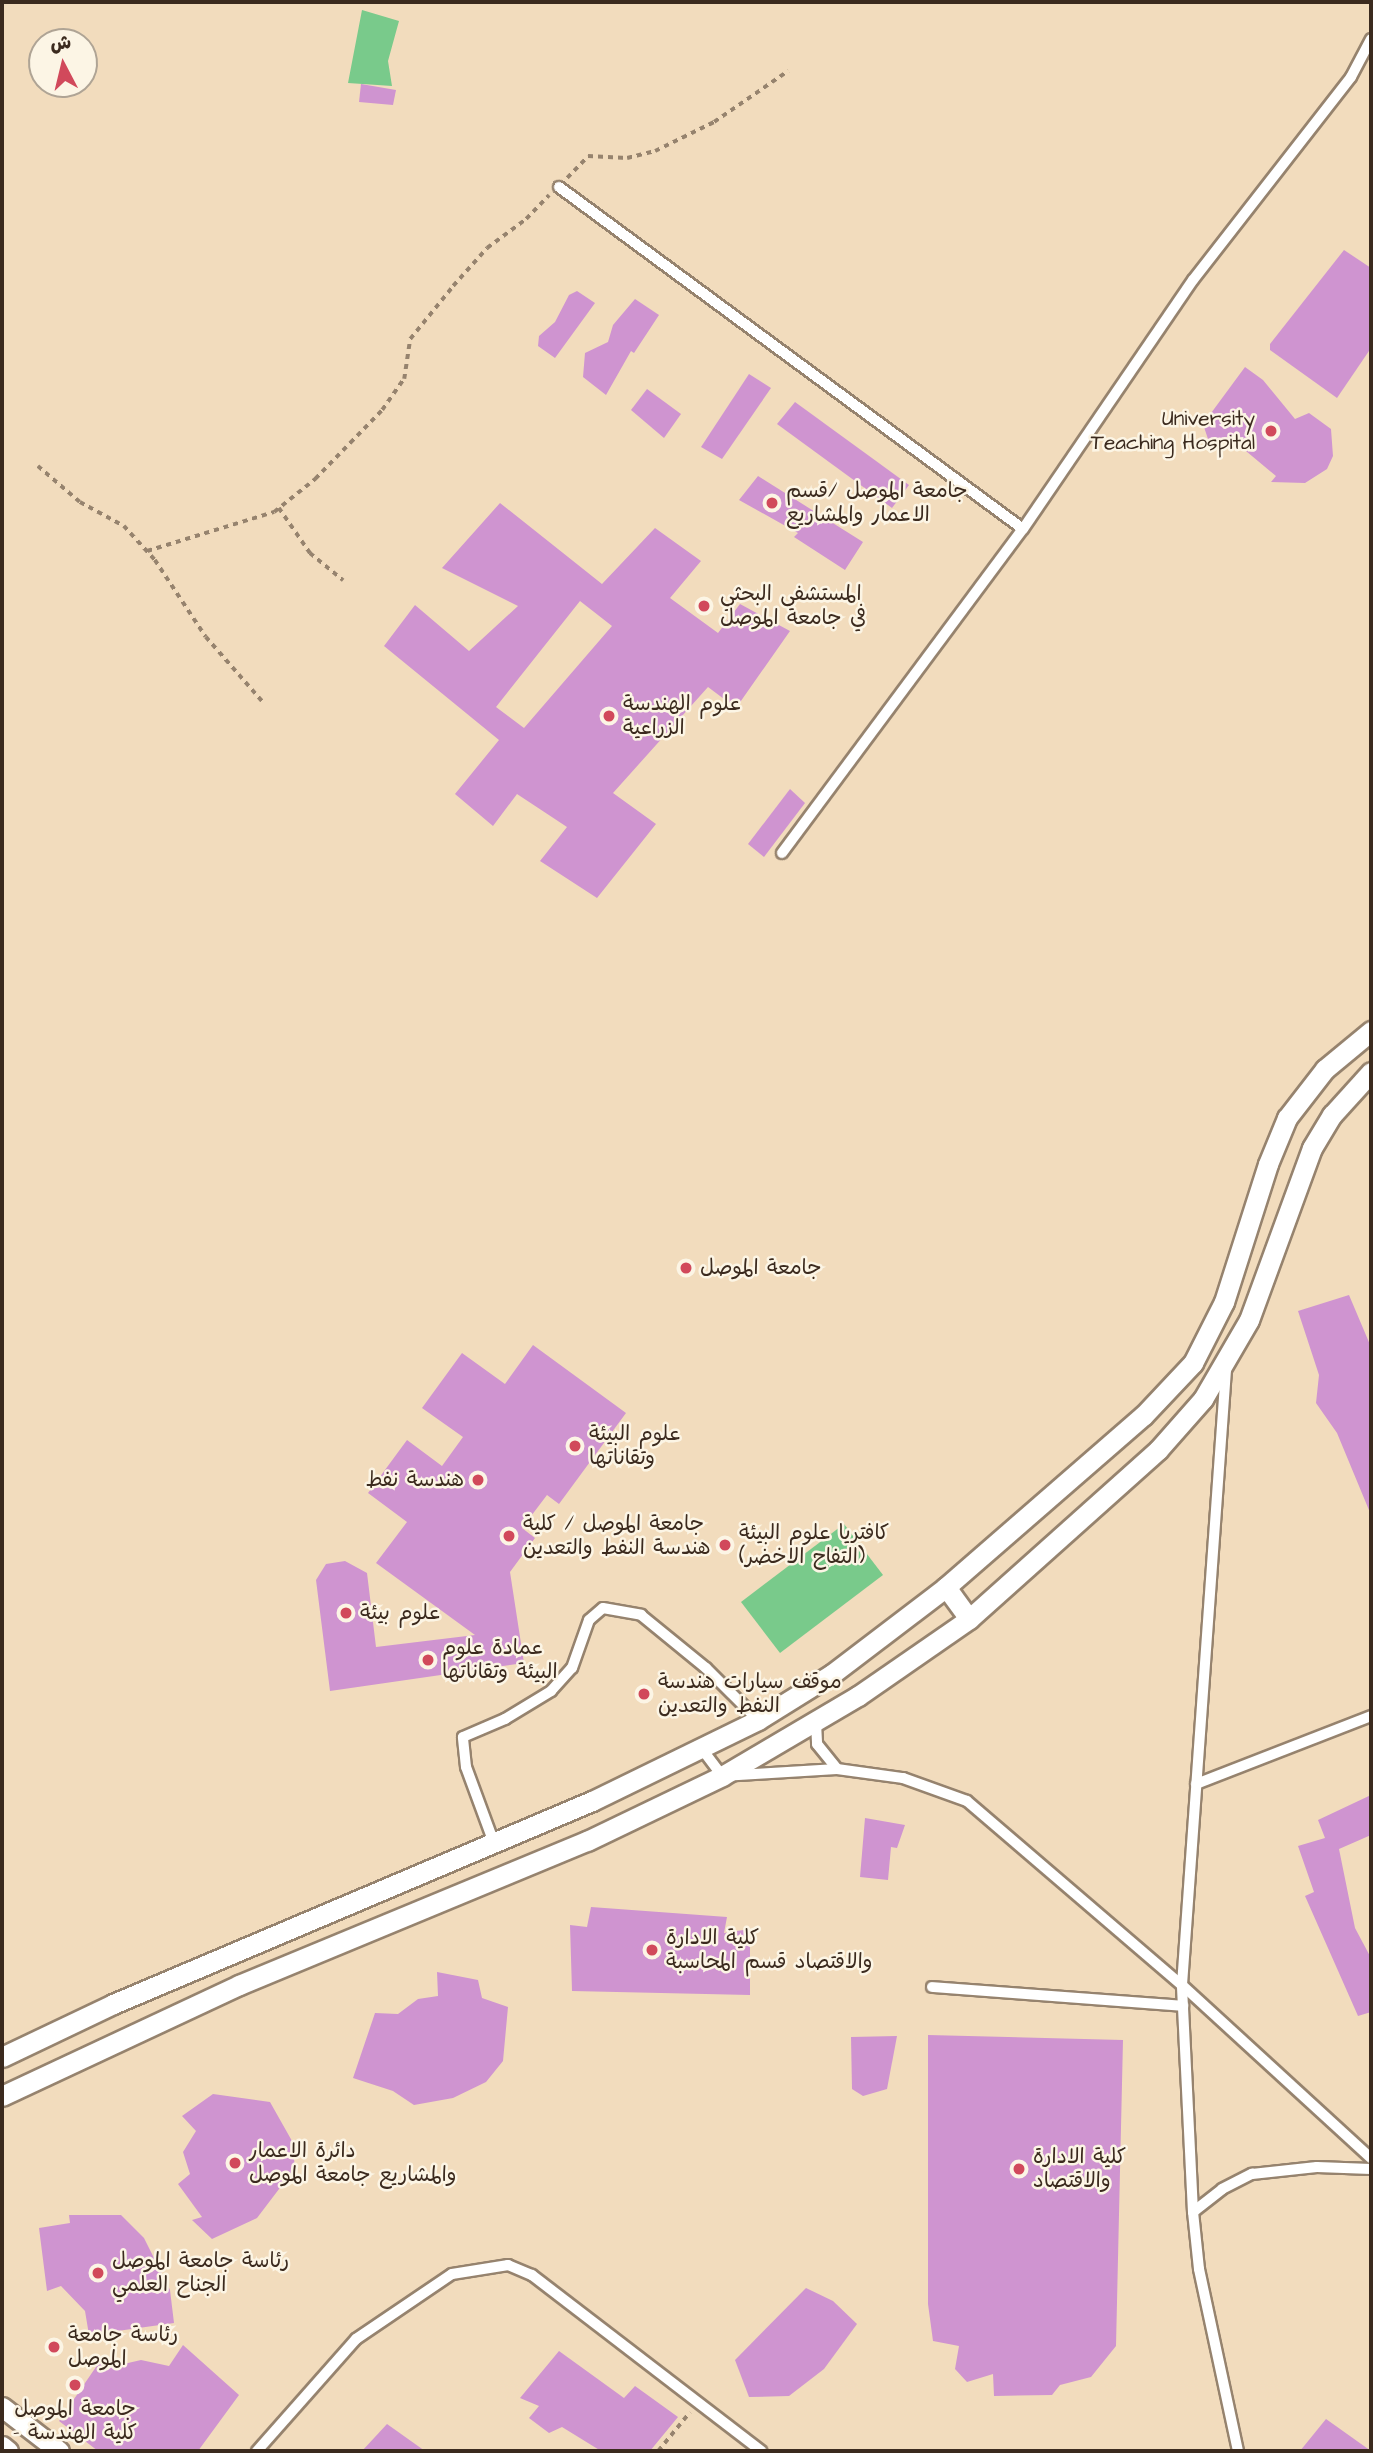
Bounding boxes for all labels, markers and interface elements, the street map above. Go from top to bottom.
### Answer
north arrow [28,28,98,98]
text: ش [49,29,73,58]
place label: University Teaching Hospital [1091,406,1255,456]
marker: University Teaching Hospital [1261,421,1281,441]
place label: جامعة الموصل /قسم الاعمار والمشاريع [786,478,968,528]
marker: جامعة الموصل /قسم الاعمار والمشاريع [764,495,780,511]
place label: المستشفى البحثي في جامعة الموصل [720,581,866,631]
marker: المستشفى البحثي في جامعة الموصل [694,596,714,616]
place label: علوم الهندسة الزراعية [623,691,741,741]
marker: علوم الهندسة الزراعية [601,708,617,724]
place label: جامعة الموصل [700,1255,822,1281]
marker: جامعة الموصل [678,1260,694,1276]
place label: علوم البيئة وتقاناتها [589,1421,680,1471]
marker: علوم البيئة وتقاناتها [567,1438,583,1454]
place label: هندسة نفط [366,1467,464,1493]
marker: هندسة نفط [470,1472,486,1488]
place label: جامعة الموصل / كلية هندسة النفط والتعدين [523,1511,711,1561]
place label: كافتريا علوم البيئة (التفاح الاخضر) [739,1520,889,1570]
marker: جامعة الموصل / كلية هندسة النفط والتعدين [501,1528,517,1544]
marker: كافتريا علوم البيئة (التفاح الاخضر) [717,1537,733,1553]
place label: علوم بيئة [360,1600,440,1626]
marker: علوم بيئة [338,1605,354,1621]
place label: عمادة علوم البيئة وتقاناتها [442,1635,558,1685]
marker: عمادة علوم البيئة وتقاناتها [420,1652,436,1668]
place label: موقف سيارات هندسة النفط والتعدين [658,1669,842,1719]
marker: موقف سيارات هندسة النفط والتعدين [636,1686,652,1702]
place label: كلية الادارة والاقتصاد قسم المحاسبة [666,1925,873,1975]
marker: كلية الادارة والاقتصاد قسم المحاسبة [644,1942,660,1958]
place label: دائرة الاعمار والمشاريع جامعة الموصل [249,2138,457,2188]
place label: كلية الادارة والاقتصاد [1033,2144,1126,2194]
marker: دائرة الاعمار والمشاريع جامعة الموصل [227,2155,243,2171]
marker: كلية الادارة والاقتصاد [1011,2161,1027,2177]
place label: رئاسة جامعة الموصل الجناح العلمي [112,2248,289,2298]
marker: رئاسة جامعة الموصل الجناح العلمي [90,2265,106,2281]
place label: رئاسة جامعة الموصل [68,2322,178,2372]
marker: رئاسة جامعة الموصل [46,2339,62,2355]
marker: جامعة الموصل - كلية الهندسة [67,2377,83,2393]
place label: جامعة الموصل - كلية الهندسة [13,2396,137,2446]

